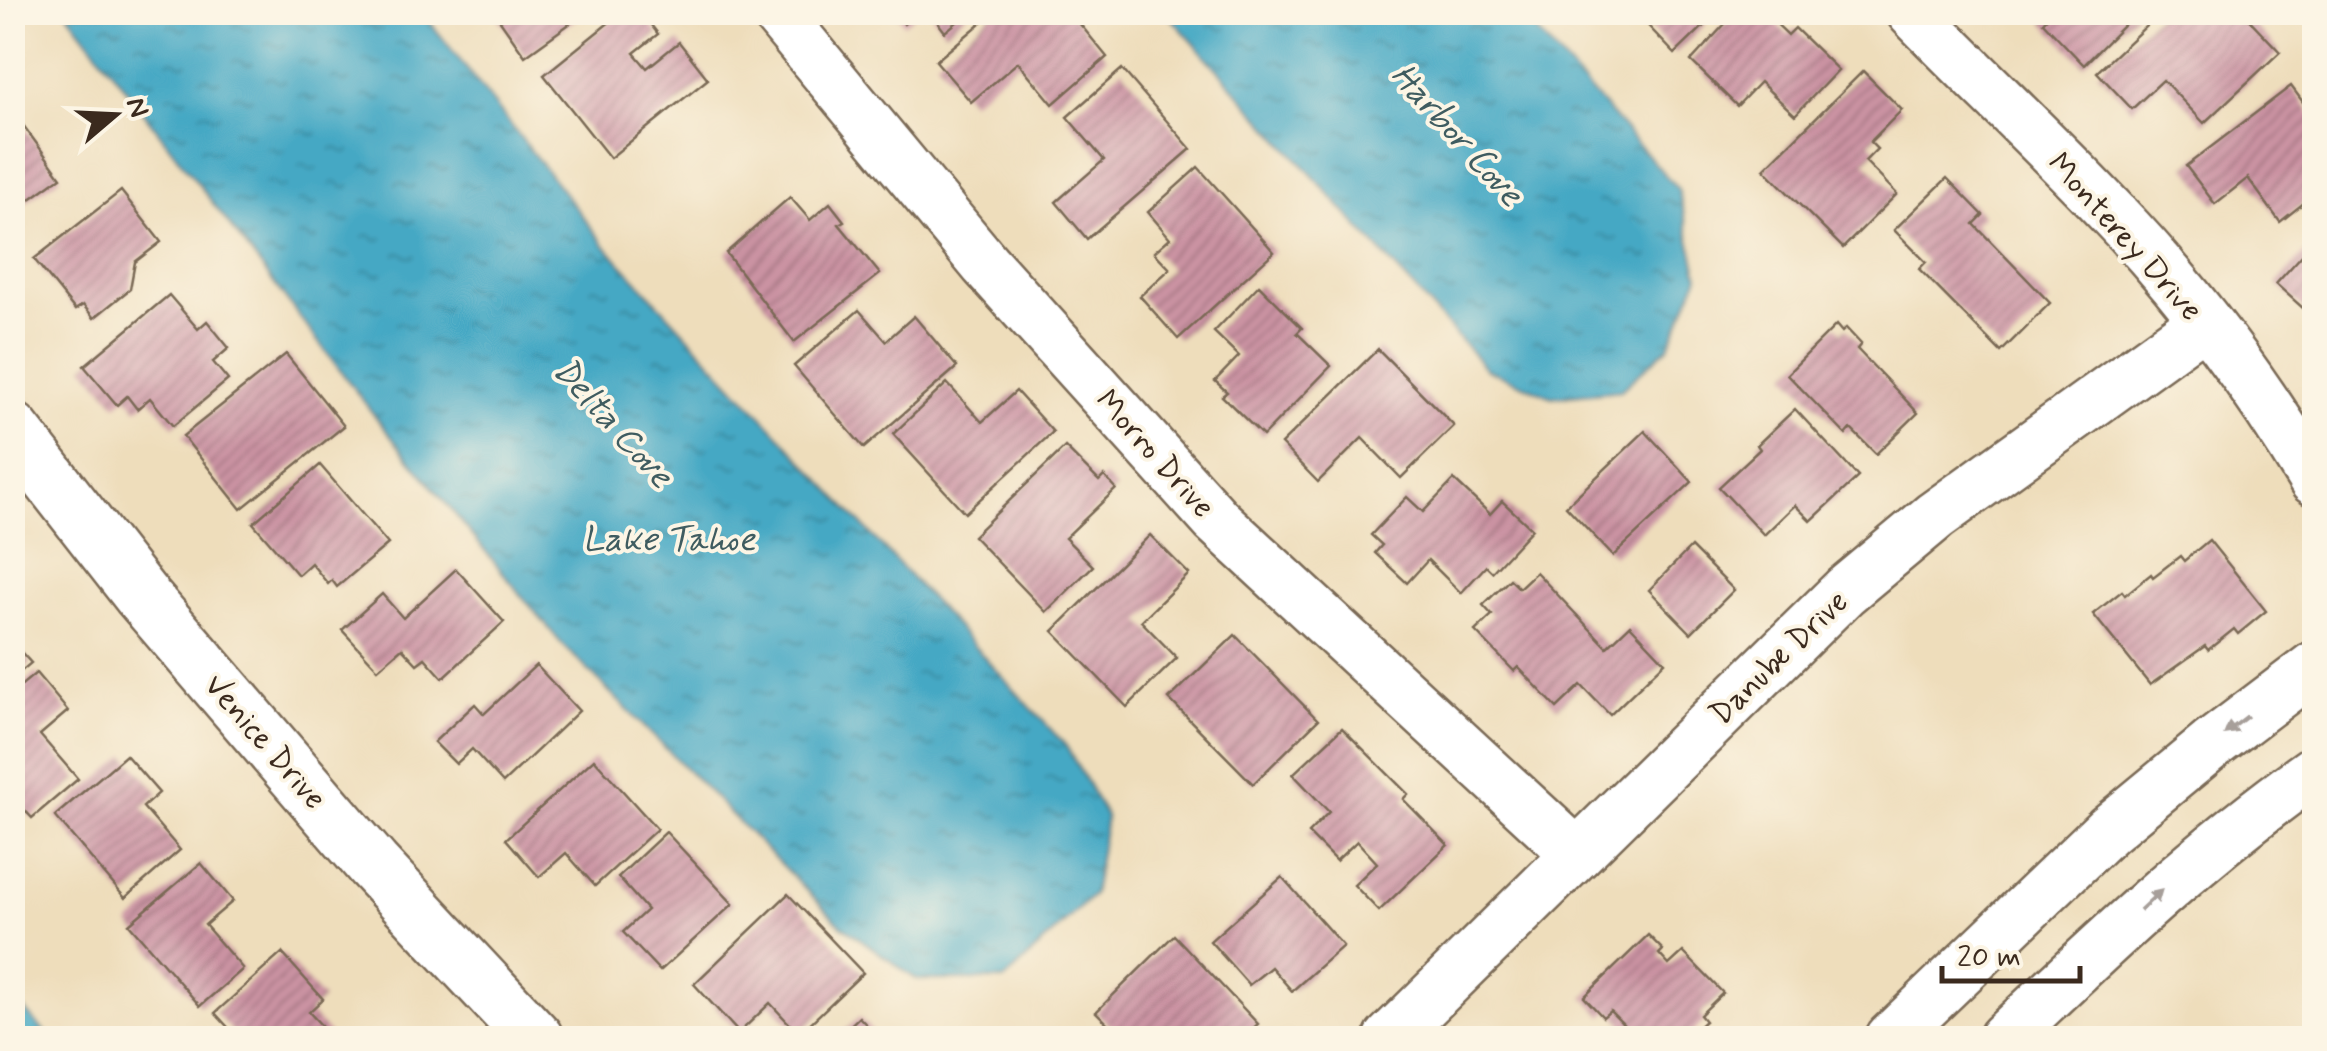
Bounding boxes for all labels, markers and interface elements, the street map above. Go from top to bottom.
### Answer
water label: Harbor Cove [1380,54,1534,217]
north arrow [65,65,165,165]
text: N [116,93,157,123]
street label: Monterey Drive [2037,144,2212,331]
water label: Delta Cove [542,349,684,499]
street label: Morro Drive [1086,381,1223,528]
water label: Lake Tahoe [582,517,756,563]
street label: Danube Drive [1701,582,1858,735]
street label: Venice Drive [194,666,335,819]
one-way arrow [2223,714,2249,735]
one-way arrow [2139,889,2163,912]
scale bar [1942,921,2080,983]
text: 20 m [1957,938,2021,977]

